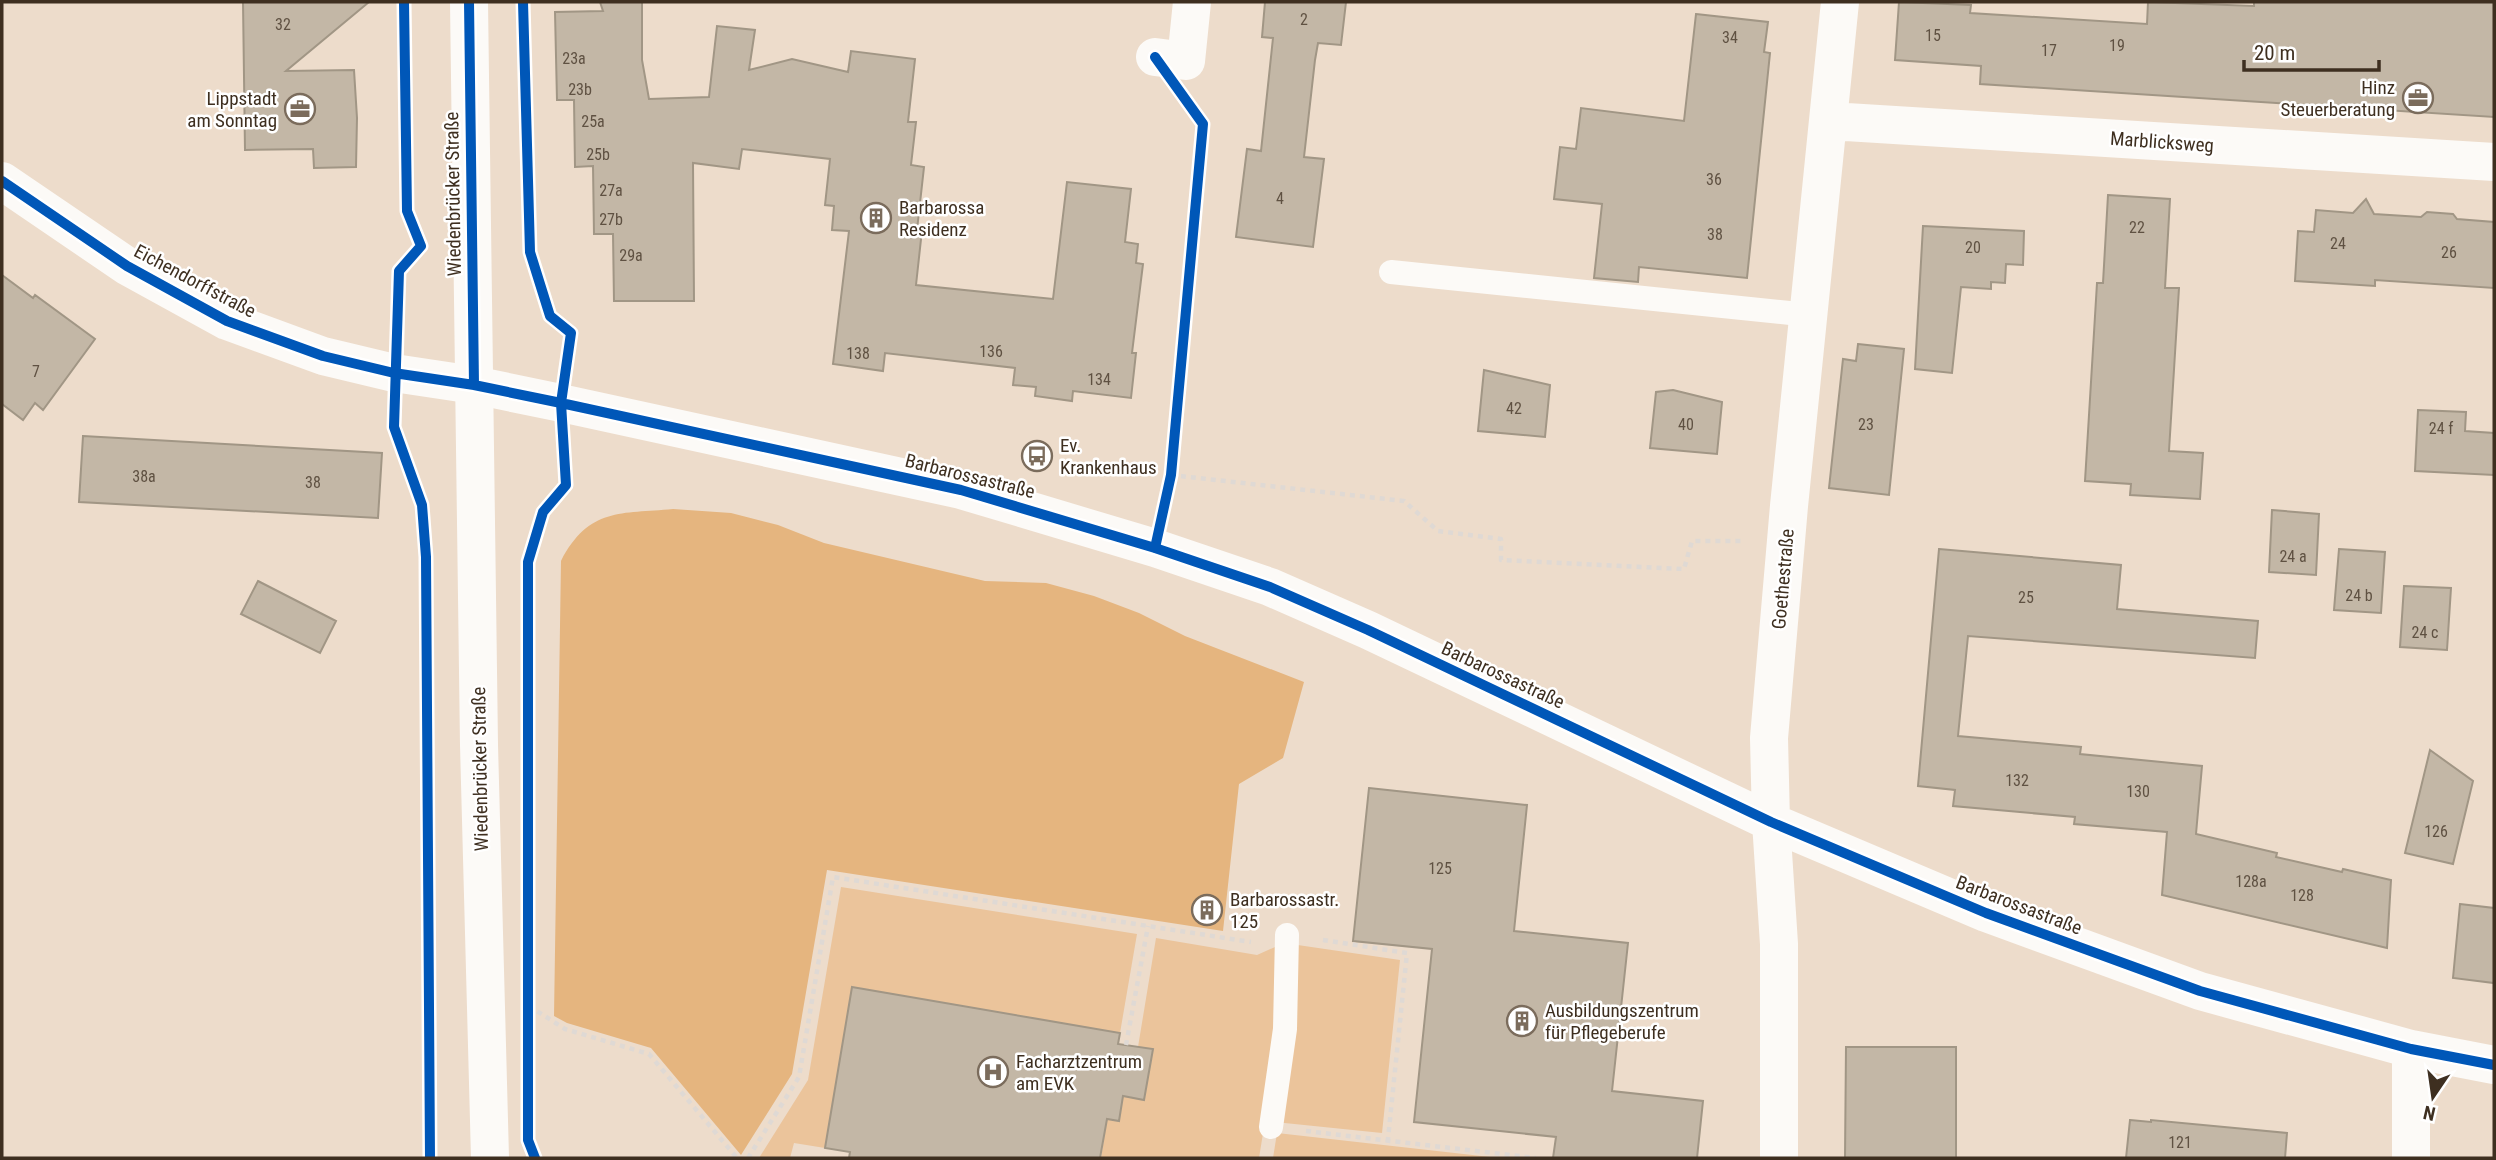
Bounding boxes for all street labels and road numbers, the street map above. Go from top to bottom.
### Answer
street label: Wiedenbrücker Straße [440,111,466,277]
street label: Marblicksweg [2109,127,2215,157]
street label: Eichendorffstraße [130,239,260,323]
street label: Barbarossastraße [903,449,1037,503]
street label: Goethestraße [1767,528,1799,630]
street label: Barbarossastraße [1438,636,1568,714]
street label: Wiedenbrücker Straße [467,686,493,852]
street label: Barbarossastraße [1953,870,2085,940]

